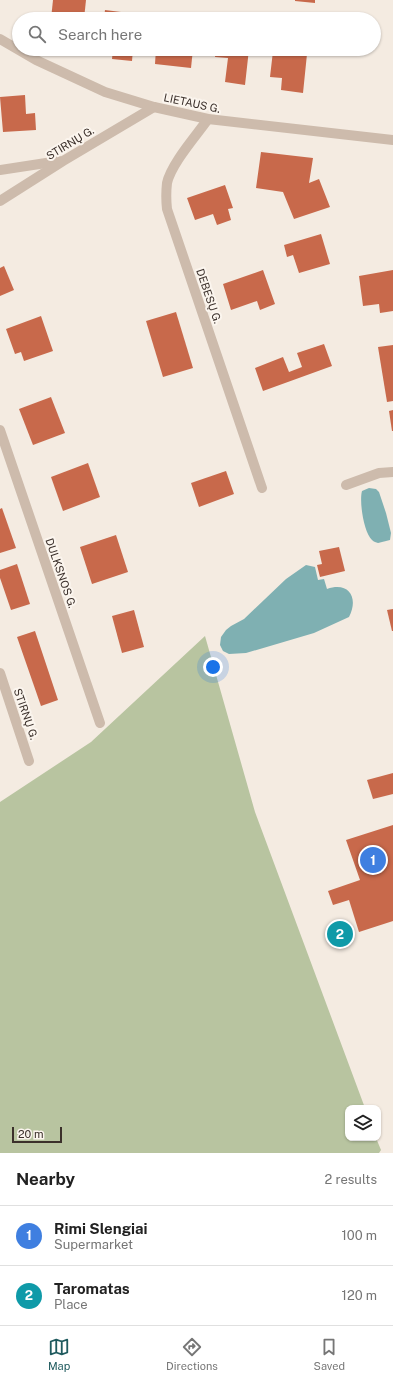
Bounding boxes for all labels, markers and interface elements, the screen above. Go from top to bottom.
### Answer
search box [12,12,381,56]
icon: search [26,23,48,45]
text: Search here [58,26,142,43]
street label: LIETAUS G. [163,91,221,115]
street label: STIRNŲ G. [44,124,96,162]
street label: DEBESŲ G. [194,267,224,325]
street label: DULKSNOS G. [43,536,79,610]
your location [203,657,223,677]
street label: STIRNŲ G. [12,687,40,741]
pin: 1 [360,845,386,875]
pin: 2 [327,919,353,949]
map controls [345,1105,381,1141]
button: layers [345,1105,381,1141]
scale bar [12,1125,62,1144]
text: 20 m [18,1128,43,1140]
text: Nearby [16,1169,75,1189]
text: 2 results [325,1172,377,1187]
text: Rimi Slengiai [54,1220,148,1237]
text: 1 [26,1228,32,1243]
text: 100 m [341,1228,377,1243]
text: Supermarket [54,1237,133,1252]
text: Taromatas [54,1280,130,1297]
text: 2 [25,1288,33,1303]
text: 120 m [342,1288,377,1303]
text: Place [54,1297,88,1312]
tab: Map [48,1336,70,1372]
tab: Directions [166,1336,218,1372]
tab: Saved [314,1336,345,1372]

